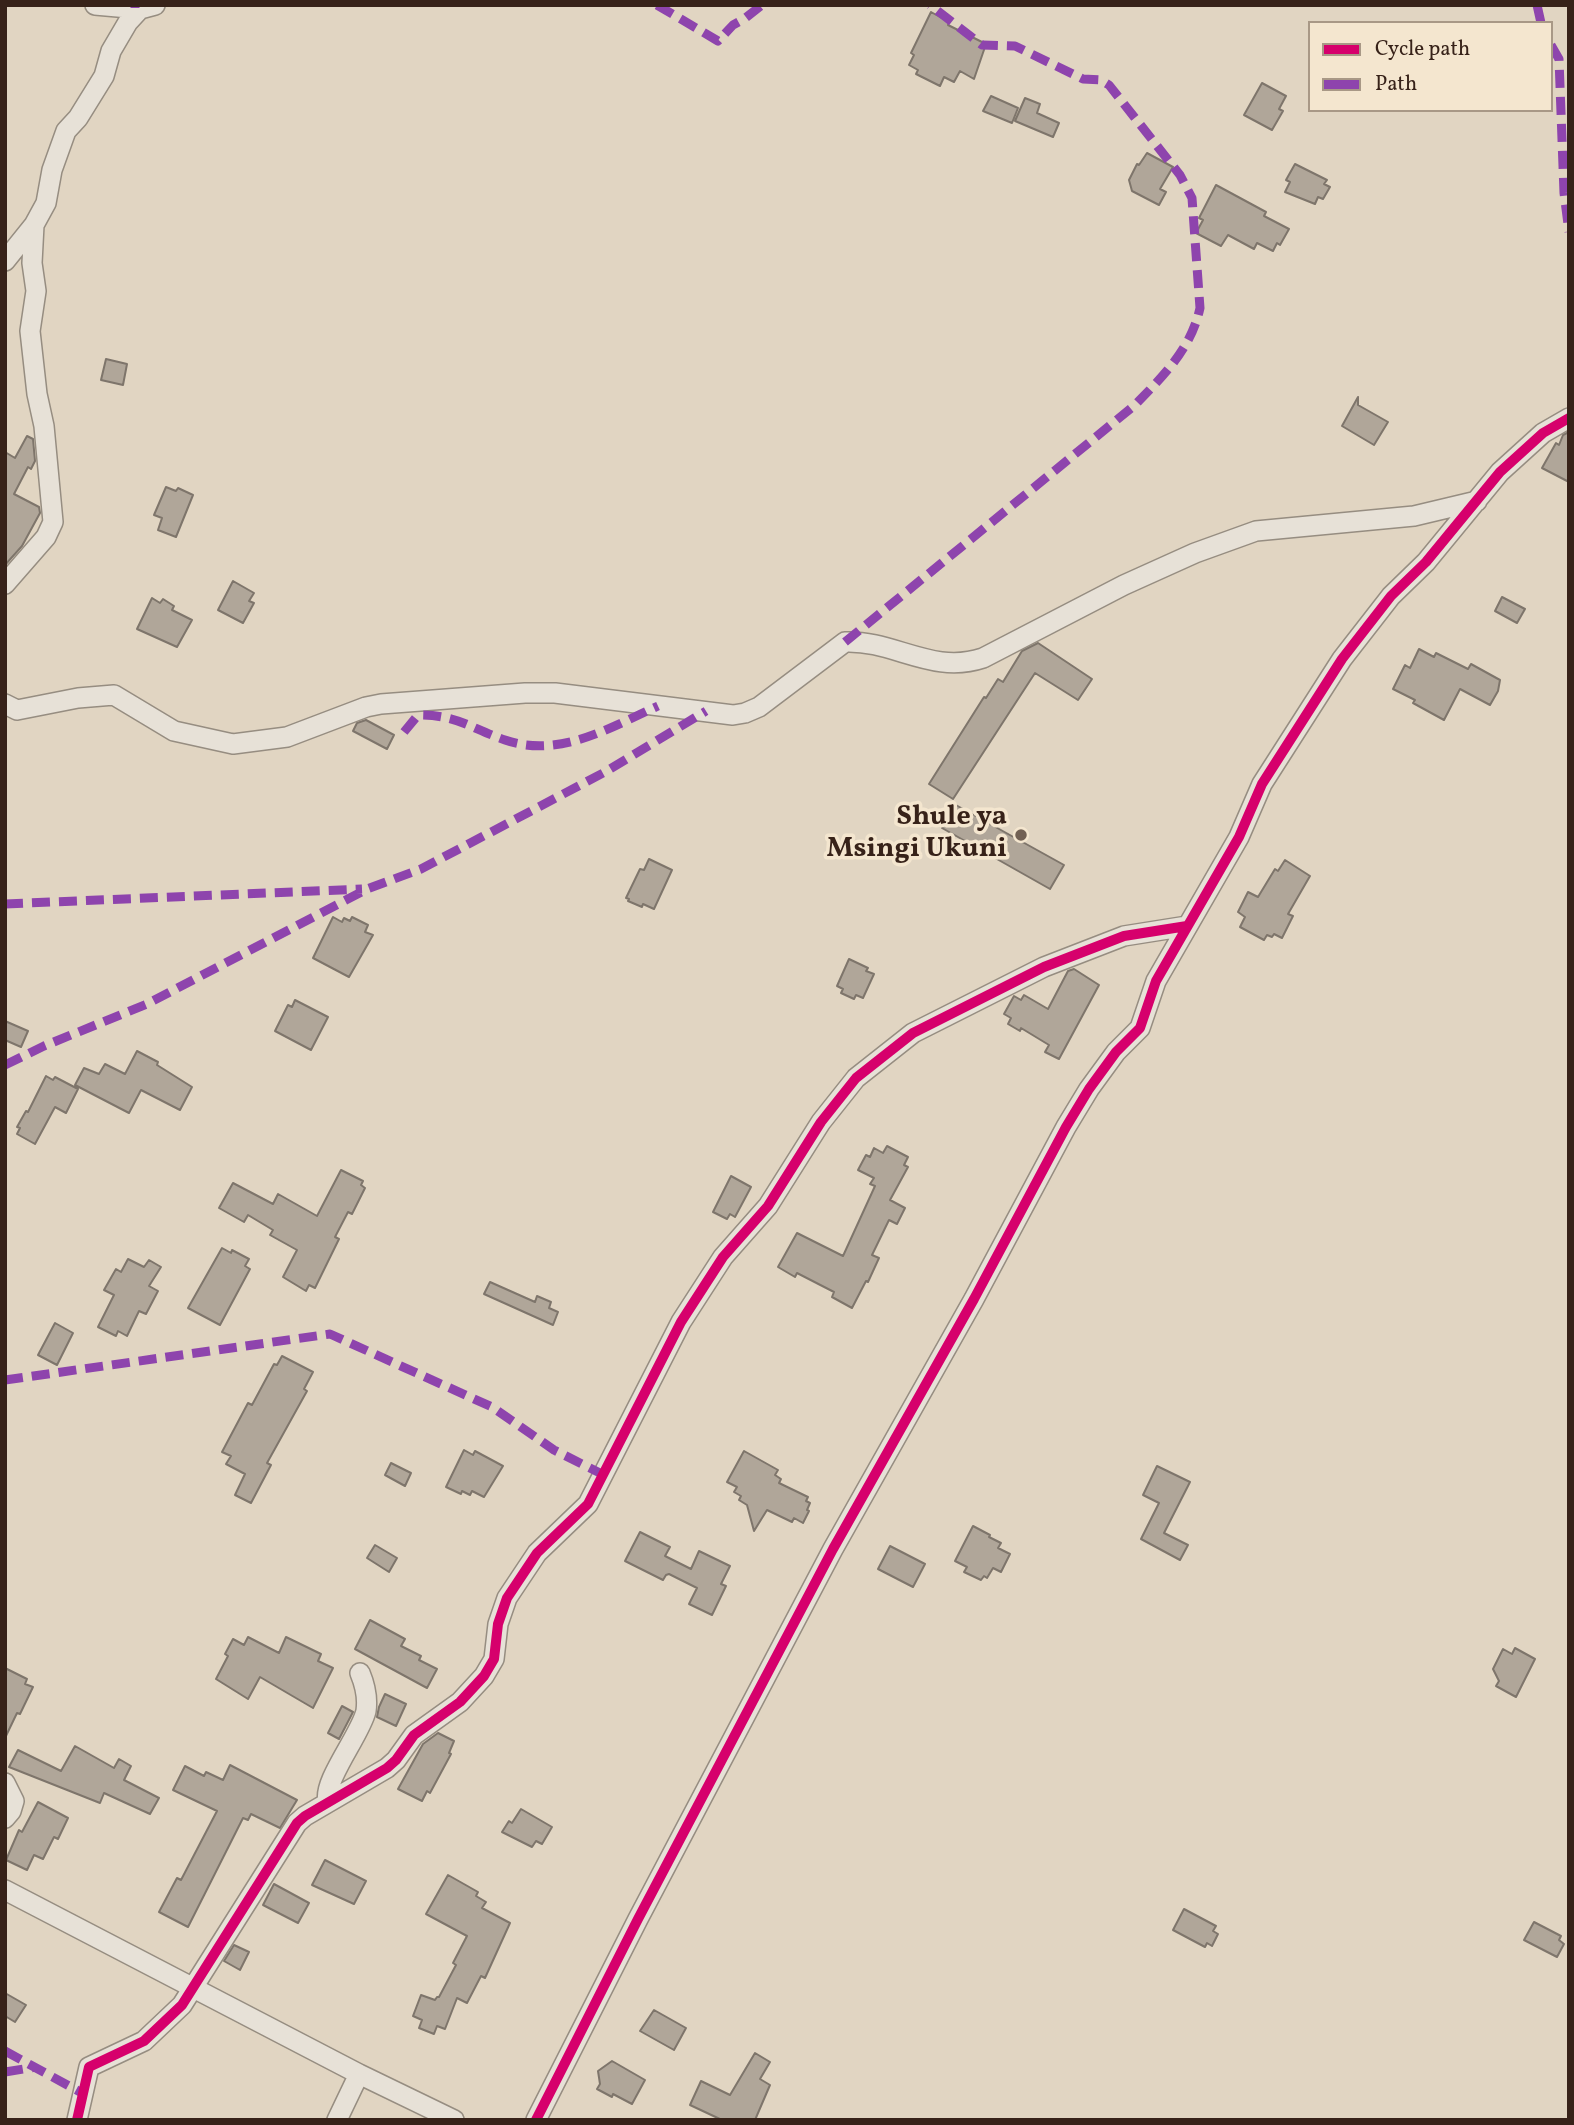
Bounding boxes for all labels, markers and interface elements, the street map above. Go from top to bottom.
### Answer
legend [1308,21,1553,112]
text: Cycle path [1375,35,1470,64]
text: Path [1375,70,1417,99]
place label: Shule ya Msingi Ukuni [827,802,1007,868]
marker: Shule ya Msingi Ukuni [1013,827,1029,843]

